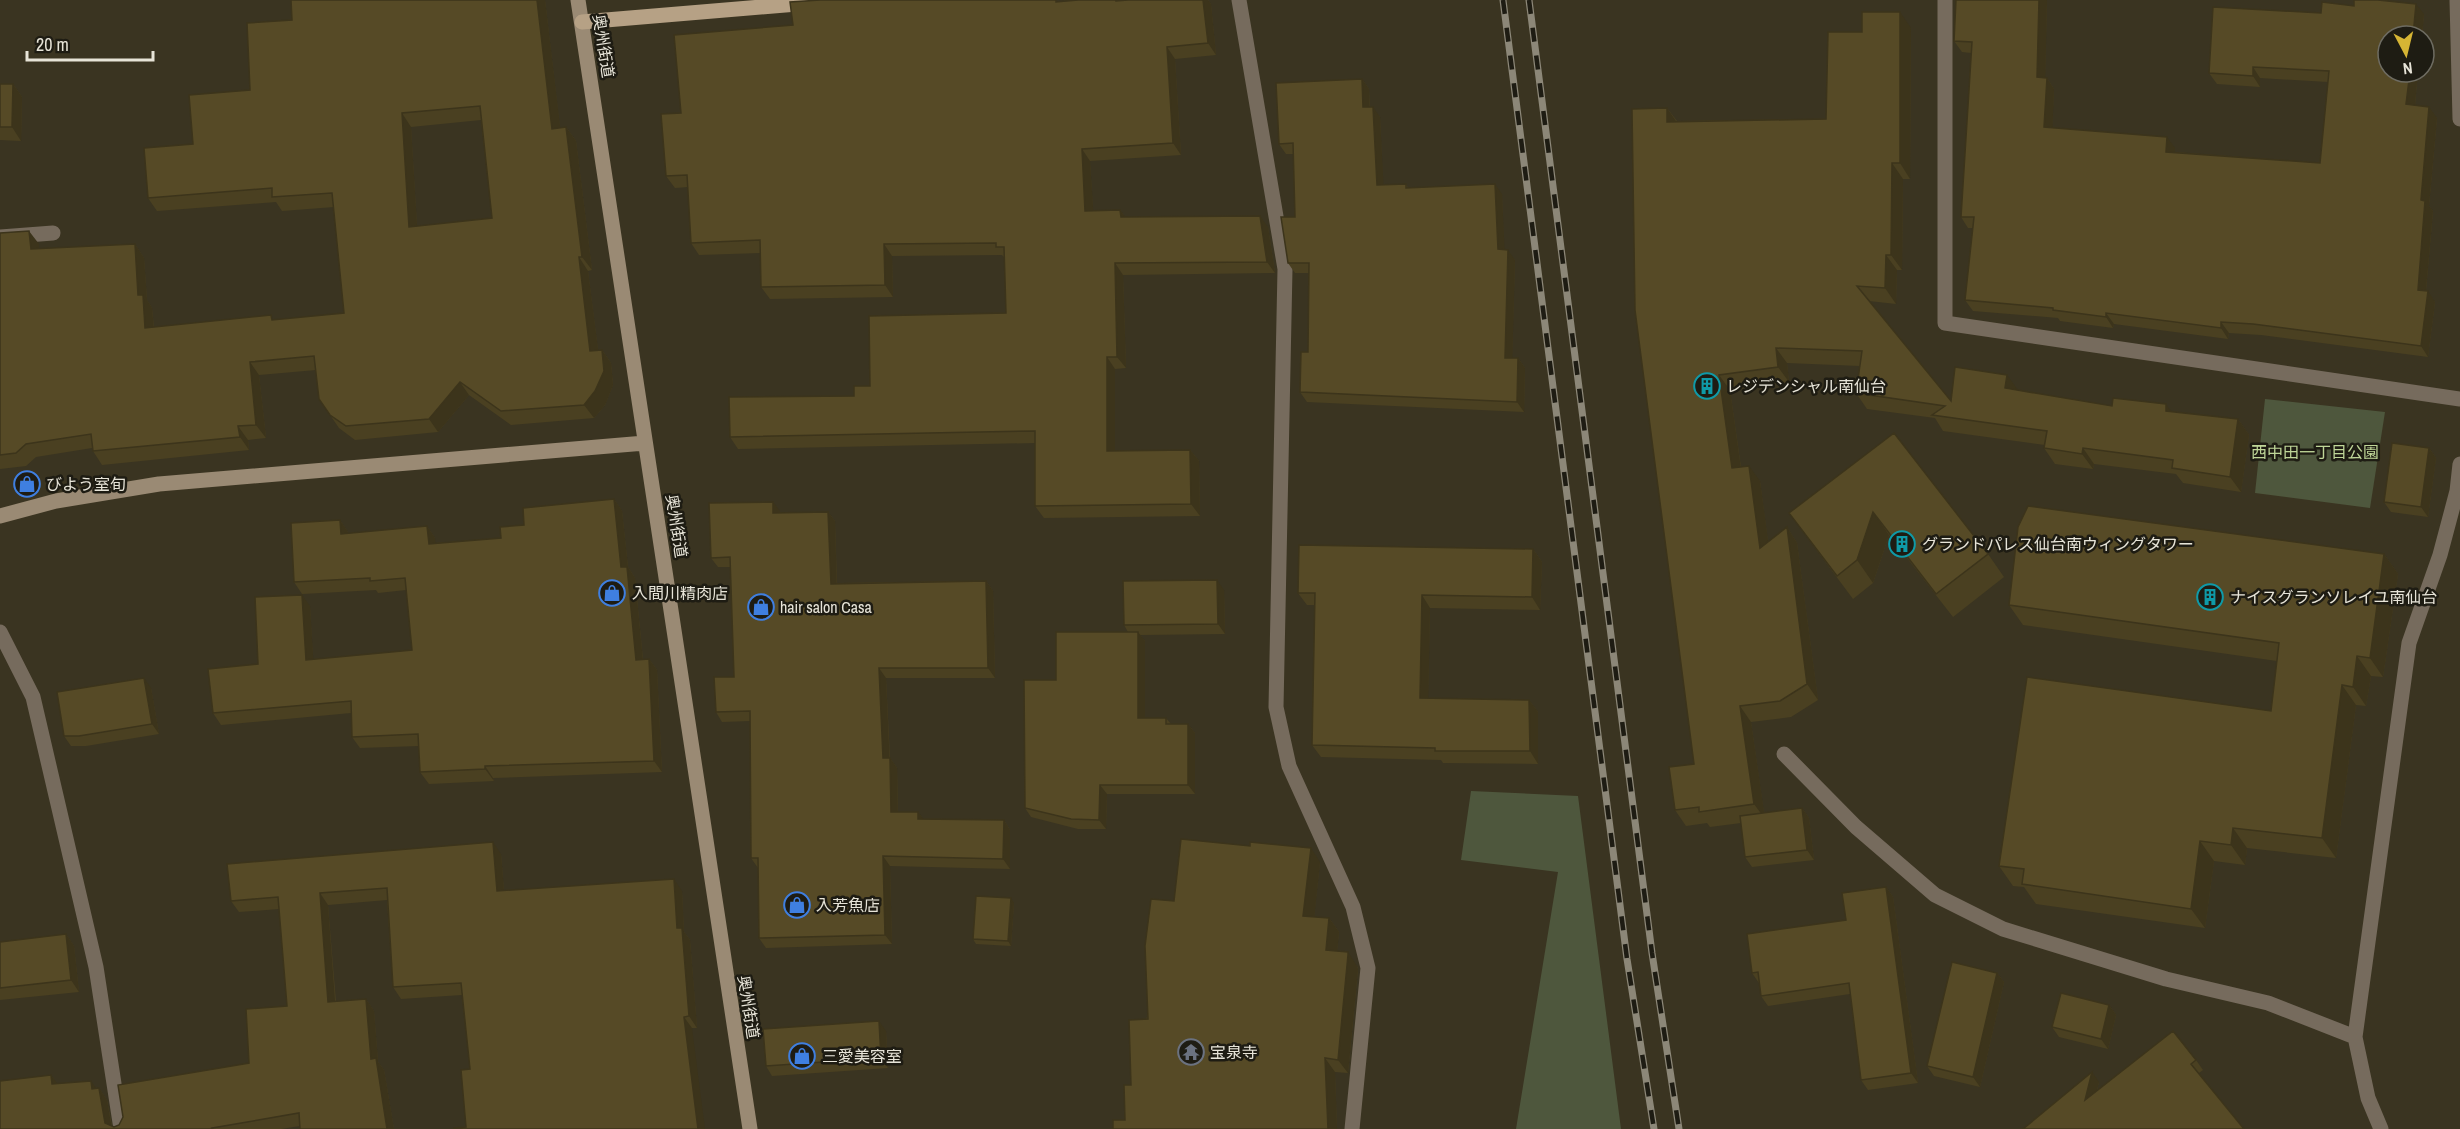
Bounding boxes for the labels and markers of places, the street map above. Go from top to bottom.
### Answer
building icon: レジデンシャル南仙台 [1692,371,1722,401]
place label: レジデンシャル南仙台 [1726,375,1886,397]
shop icon: びよう室旬 [12,469,42,499]
place label: びよう室旬 [46,473,126,495]
building icon: グランドパレス仙台南ウィングタワー [1887,529,1917,559]
place label: グランドパレス仙台南ウィングタワー [1922,533,2194,555]
shop icon: 入間川精肉店 [597,578,627,608]
place label: 入間川精肉店 [632,582,728,604]
building icon: ナイスグランソレイユ南仙台 [2195,582,2225,612]
place label: ナイスグランソレイユ南仙台 [2230,586,2437,608]
shop icon: hair salon Casa [746,592,776,622]
place label: hair salon Casa [780,596,873,618]
shop icon: 入芳魚店 [782,890,812,920]
place label: 入芳魚店 [816,894,880,916]
temple icon: 宝泉寺 [1176,1037,1206,1067]
shop icon: 三愛美容室 [787,1041,817,1071]
place label: 宝泉寺 [1210,1041,1258,1063]
place label: 三愛美容室 [822,1045,902,1067]

